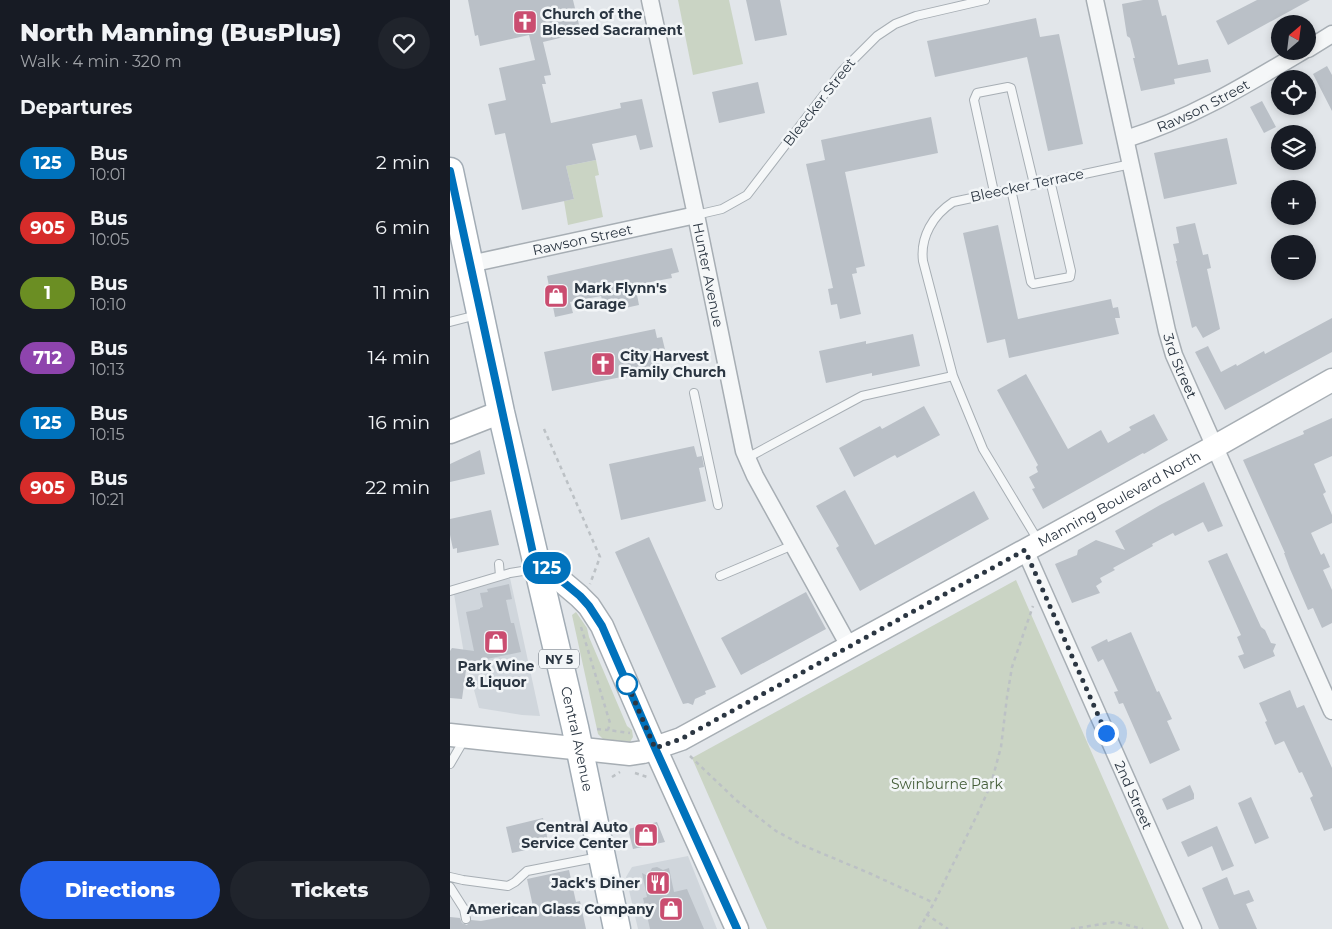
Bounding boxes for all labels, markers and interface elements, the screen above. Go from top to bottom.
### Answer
place label: Church of the Blessed Sacrament [542,5,682,39]
church icon: Church of the Blessed Sacrament [512,9,538,35]
north arrow [1271,15,1316,60]
map controls [1271,15,1316,280]
button: heart [378,17,430,69]
text: North Manning (BusPlus) [20,18,341,47]
text: Walk · 4 min · 320 m [20,52,182,71]
street label: Bleecker Street [779,54,859,150]
button: locate [1271,70,1316,115]
street label: Rawson Street [1154,75,1253,136]
text: Departures [20,96,132,119]
button: layers [1271,125,1316,170]
text: Bus [90,142,128,165]
text: 2 min [376,151,430,174]
text: 125 [33,152,62,174]
street label: Bleecker Terrace [969,164,1085,206]
text: 10:01 [90,165,126,184]
button: + [1271,180,1316,225]
text: Bus [90,207,128,230]
text: 6 min [375,216,430,239]
text: 905 [30,217,65,239]
street label: Rawson Street [531,220,634,259]
street label: Hunter Avenue [689,221,728,329]
text: 10:05 [90,230,129,249]
button: − [1271,235,1316,280]
text: Bus [90,272,128,295]
place label: Mark Flynn's Garage [574,279,667,313]
text: 11 min [373,281,430,304]
text: 1 [44,282,51,304]
shop icon: Mark Flynn's Garage [543,283,569,309]
text: 10:10 [90,295,126,314]
street label: 3rd Street [1159,331,1201,402]
text: Bus [90,337,128,360]
text: 14 min [367,346,430,369]
text: 712 [33,347,62,369]
place label: City Harvest Family Church [620,347,726,381]
church icon: City Harvest Family Church [590,351,616,377]
text: 10:13 [90,360,125,379]
text: Bus [90,402,128,425]
text: 16 min [368,411,430,434]
text: 125 [33,412,62,434]
text: 10:15 [90,425,125,444]
street label: Manning Boulevard North [1035,447,1204,551]
text: Bus [90,467,128,490]
text: 22 min [365,476,430,499]
text: 905 [30,477,65,499]
text: 10:21 [90,490,125,509]
line badge: 125 [518,552,576,584]
text: 125 [533,557,561,579]
shop icon: Park Wine & Liquor [483,629,509,655]
road number: NY 5 [539,650,579,669]
place label: Park Wine & Liquor [458,657,535,691]
unlabelled marker [616,673,638,695]
street label: Central Avenue [557,685,597,793]
your location [1094,721,1119,746]
street label: 2nd Street [1111,758,1157,832]
park label: Swinburne Park [891,775,1004,793]
place label: Central Auto Service Center [521,818,628,852]
shop icon: Central Auto Service Center [633,822,659,848]
button: Directions [20,861,220,919]
button: Tickets [230,861,430,919]
restaurant icon: Jack's Diner [645,870,671,896]
place label: Jack's Diner [550,874,640,892]
shop icon: American Glass Company [658,896,684,922]
place label: American Glass Company [466,900,655,918]

